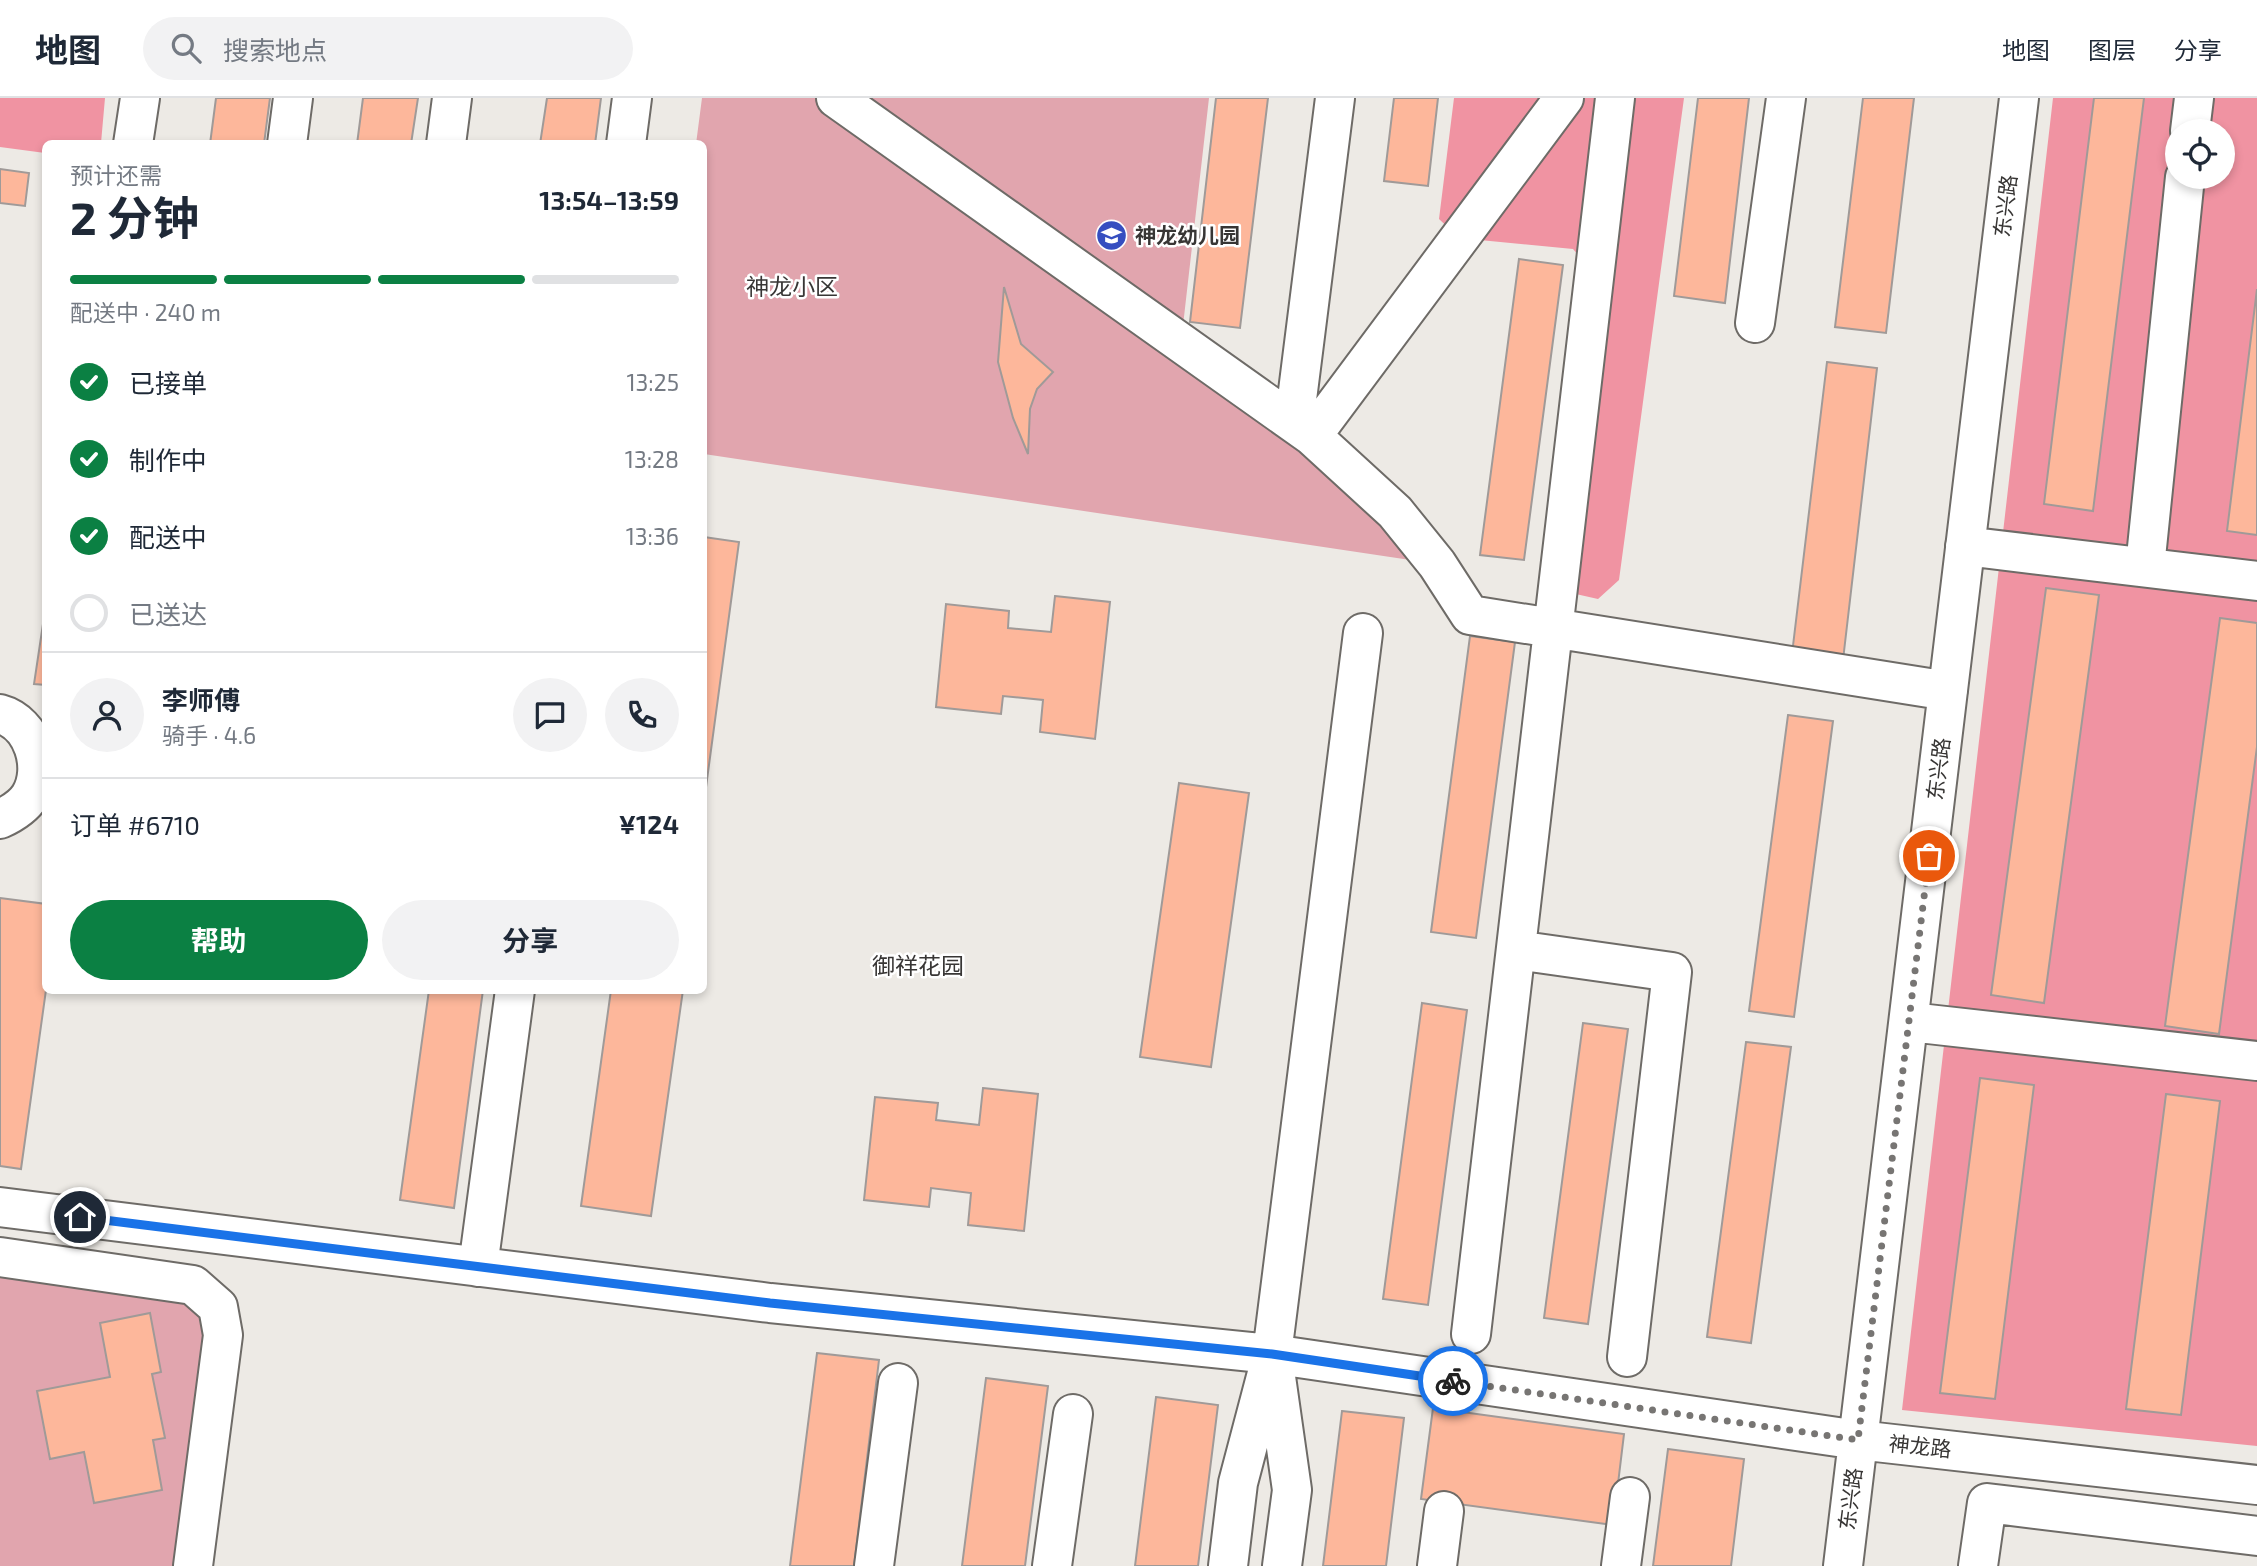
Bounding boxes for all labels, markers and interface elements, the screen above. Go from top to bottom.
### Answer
search box [143,17,633,80]
text: 地图 [35,29,101,69]
icon: search [167,29,205,67]
text: 搜索地点 [223,34,327,65]
text: 地图 [2002,35,2050,64]
text: 图层 [2088,35,2136,64]
text: 分享 [2174,35,2222,64]
map controls [2165,119,2235,189]
button: locate [2165,119,2235,189]
text: 预计还需 [70,161,162,189]
street label: 东兴路 [1988,173,2021,239]
text: 13:54–13:59 [539,184,679,215]
text: 2 分钟 [70,189,199,244]
school or university icon: 神龙幼儿园 [1095,219,1129,253]
place label: 神龙幼儿园 [1135,222,1240,247]
district label: 神龙小区 [746,272,838,300]
text: 配送中 · 240 m [70,298,221,326]
icon: check [70,363,108,401]
text: 已接单 [129,367,207,398]
text: 13:25 [626,368,679,396]
icon: check [70,440,108,478]
text: 制作中 [129,444,207,475]
text: 13:28 [625,445,679,473]
icon: check [70,517,108,555]
text: 配送中 [129,521,207,552]
text: 13:36 [626,522,679,550]
text: 已送达 [129,598,207,629]
button: person [70,678,144,752]
button: chat [513,678,587,752]
button: phone [605,678,679,752]
text: 李师傅 [162,684,240,715]
text: 骑手 · 4.6 [162,721,256,749]
street label: 东兴路 [1921,736,1954,802]
text: ¥124 [619,808,679,839]
text: 订单 #6710 [70,809,200,840]
pin [1899,826,1959,886]
icon: bag [1910,837,1948,875]
button: 帮助 [70,900,368,980]
button: 分享 [382,900,679,980]
district label: 御祥花园 [872,951,964,979]
pin [50,1187,110,1247]
icon: home [61,1198,99,1236]
courier [1418,1346,1488,1416]
icon: bike [1434,1362,1472,1400]
street label: 神龙路 [1888,1430,1953,1461]
street label: 东兴路 [1833,1466,1866,1532]

